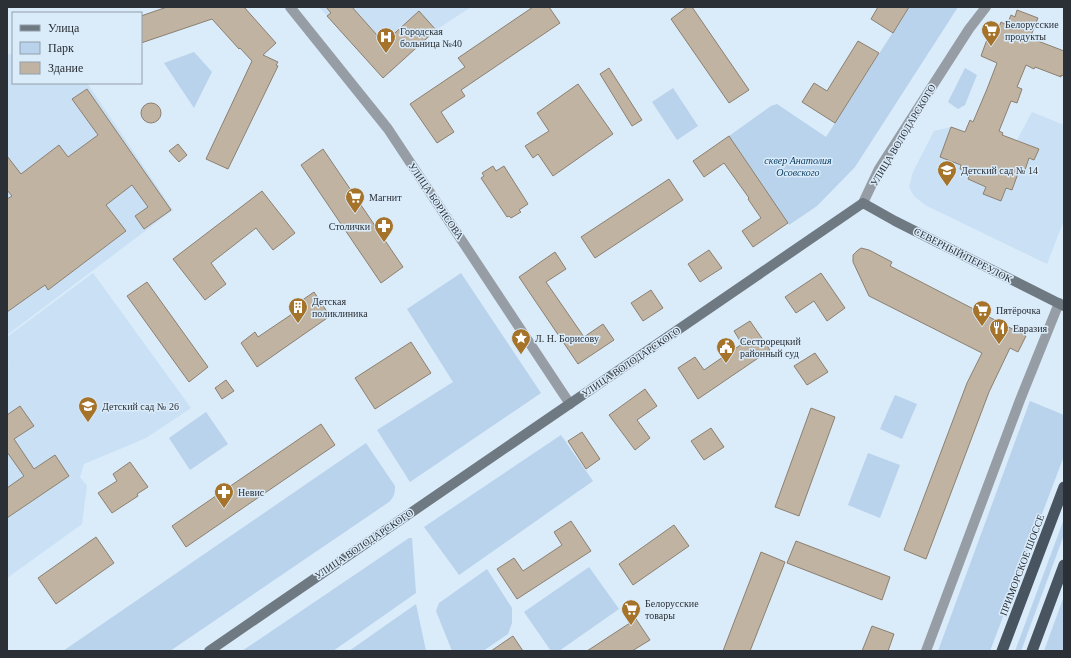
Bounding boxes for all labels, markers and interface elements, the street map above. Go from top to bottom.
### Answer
legend [12,12,142,84]
supermarket icon: Белорусские продукты [980,19,1002,47]
place label: Белорусские продукты [1005,19,1059,42]
text: Улица [48,21,80,35]
hospital icon: Городская больница №40 [375,26,397,54]
place label: Городская больница №40 [400,26,462,49]
text: Парк [48,41,74,55]
text: Здание [48,61,83,75]
street label: УЛИЦА ВОЛОДАРСКОГО [868,82,938,188]
park label: сквер Анатолия Осовского [764,155,832,178]
school or university icon: Детский сад № 14 [936,159,958,187]
street label: УЛИЦА БОРИСОВА [406,161,466,242]
place label: Детский сад № 14 [961,165,1038,176]
supermarket icon: Магнит [344,186,366,214]
place label: Магнит [369,192,402,203]
pharmacy icon: Столички [373,215,395,243]
place label: Столички [329,221,371,232]
street label: СЕВЕРНЫЙ ПЕРЕУЛОК [912,225,1014,285]
building icon: Детская поликлиника [287,296,309,324]
place label: Детская поликлиника [312,296,368,319]
supermarket icon: Пятёрочка [971,299,993,327]
place label: Пятёрочка [996,305,1041,316]
restaurant icon: Евразия [988,317,1010,345]
place label: Евразия [1013,323,1048,334]
street label: УЛИЦА ВОЛОДАРСКОГО [580,325,682,399]
place icon: Л. Н. Борисову [510,327,532,355]
place label: Л. Н. Борисову [535,333,599,344]
public building icon: Сестрорецкий районный суд [715,336,737,364]
place label: Сестрорецкий районный суд [740,336,801,359]
school or university icon: Детский сад № 26 [77,395,99,423]
place label: Детский сад № 26 [102,401,179,412]
pharmacy icon: Невис [213,481,235,509]
place label: Невис [238,487,265,498]
street label: УЛИЦА ВОЛОДАРСКОГО [313,507,415,581]
street label: ПРИМОРСКОЕ ШОССЕ [998,513,1046,617]
supermarket icon: Белорусские товары [620,598,642,626]
place label: Белорусские товары [645,598,699,621]

